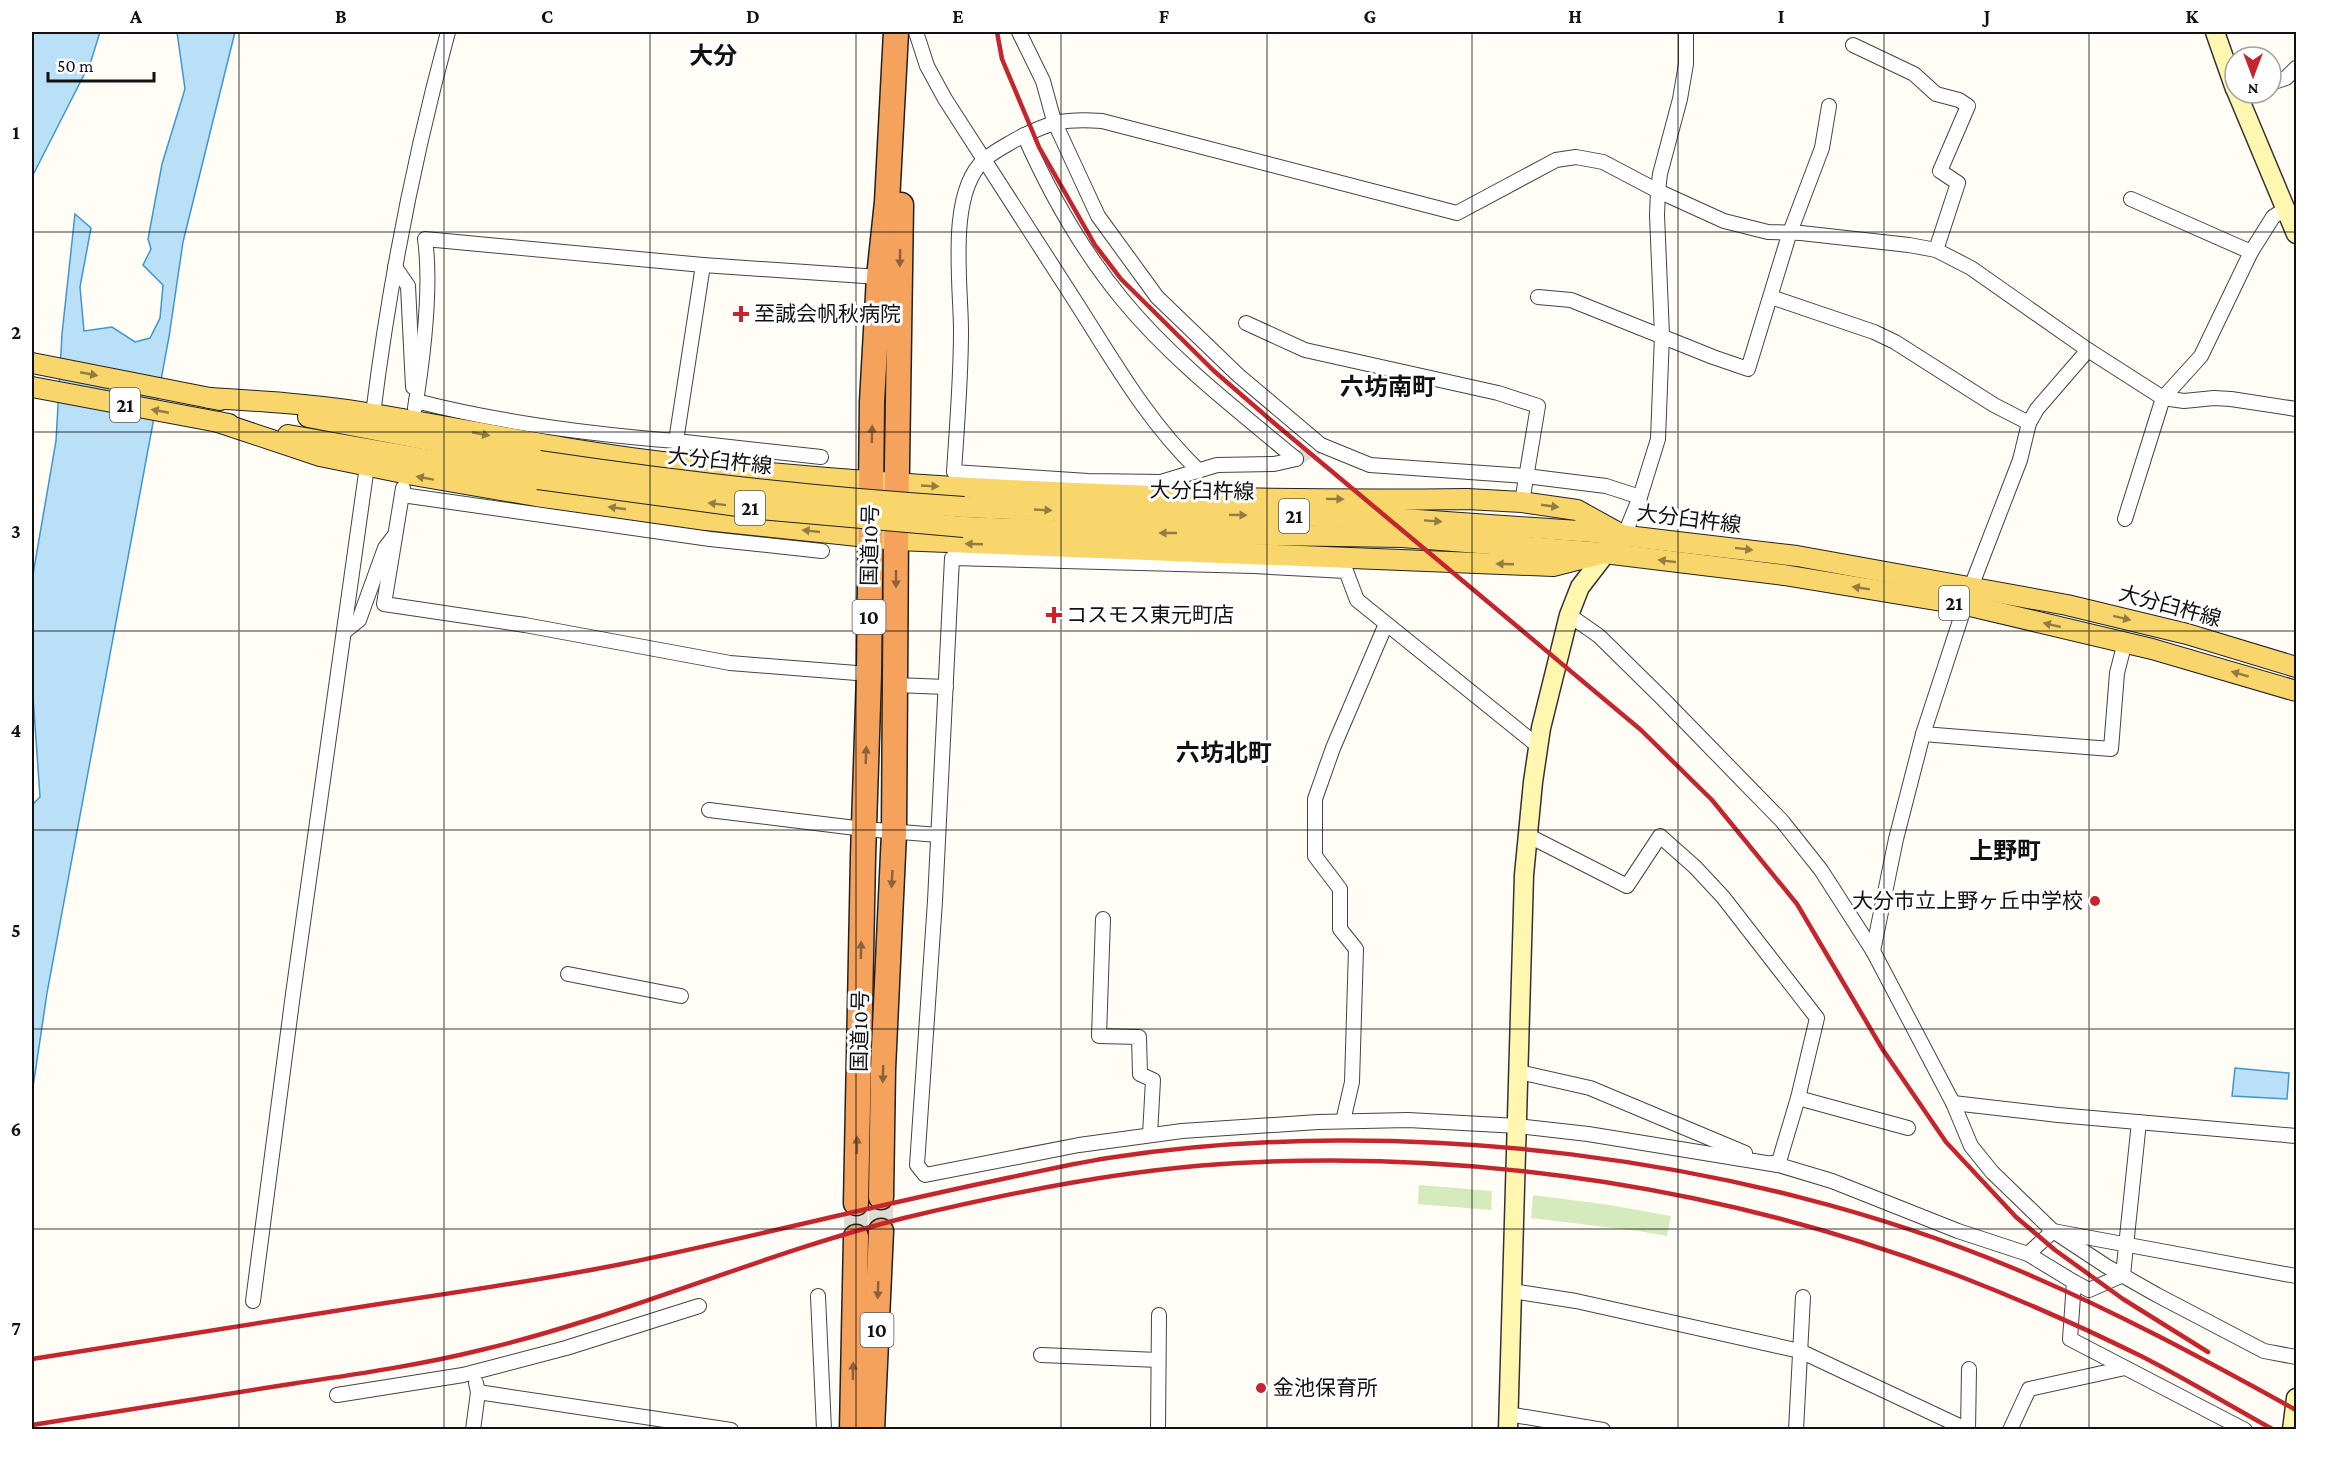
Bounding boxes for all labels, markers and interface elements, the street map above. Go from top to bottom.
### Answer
text: A [129,5,143,27]
text: B [335,5,347,27]
text: C [541,5,553,27]
text: D [746,5,760,27]
text: E [952,5,964,27]
text: F [1159,5,1170,27]
text: G [1364,5,1377,27]
text: H [1568,5,1582,27]
text: I [1778,5,1785,27]
text: J [1982,5,1991,27]
text: K [2186,5,2200,27]
district label: 大分 [689,42,737,69]
scale bar [48,45,154,83]
north arrow [2223,45,2283,105]
text: 50 m [57,56,94,76]
text: N [2247,81,2258,98]
text: 1 [12,121,20,143]
one-way arrow [895,248,905,267]
place label: 至誠会帆秋病院 [754,302,901,326]
marker: 至誠会帆秋病院 [732,305,750,323]
text: 2 [11,321,21,343]
one-way arrow [80,370,99,379]
district label: 六坊南町 [1340,373,1436,400]
road number: 21 [110,388,140,422]
one-way arrow [151,406,170,415]
one-way arrow [867,425,877,444]
one-way arrow [472,430,491,439]
street label: 大分臼杵線 [667,444,773,478]
one-way arrow [415,473,434,482]
street label: 大分臼杵線 [1149,478,1255,504]
one-way arrow [920,482,939,491]
road number: 21 [735,491,765,525]
one-way arrow [1325,494,1344,504]
one-way arrow [708,499,727,508]
road number: 21 [1279,499,1309,533]
one-way arrow [1541,501,1560,511]
street label: 大分臼杵線 [1635,501,1743,537]
one-way arrow [608,503,627,512]
street label: 国道10号 [857,504,883,586]
one-way arrow [1034,506,1053,515]
one-way arrow [1229,510,1248,520]
one-way arrow [1424,516,1443,526]
text: 3 [11,520,21,542]
one-way arrow [802,526,821,536]
one-way arrow [1159,528,1178,538]
one-way arrow [965,539,984,548]
one-way arrow [1735,545,1754,554]
one-way arrow [1658,556,1677,566]
one-way arrow [1495,559,1514,568]
one-way arrow [891,569,901,588]
street label: 大分臼杵線 [2116,581,2224,631]
one-way arrow [1851,583,1870,592]
road number: 21 [1939,586,1969,620]
road number: 10 [852,600,886,634]
place label: コスモス東元町店 [1066,603,1234,627]
marker: コスモス東元町店 [1047,608,1061,622]
one-way arrow [2113,614,2131,624]
one-way arrow [2042,620,2061,629]
one-way arrow [2231,669,2249,678]
text: 4 [11,719,22,741]
district label: 六坊北町 [1176,739,1272,766]
one-way arrow [862,746,871,765]
district label: 上野町 [1969,837,2041,864]
one-way arrow [887,869,896,888]
place label: 大分市立上野ヶ丘中学校 [1852,889,2083,913]
marker: 大分市立上野ヶ丘中学校 [2088,894,2102,908]
text: 5 [11,919,21,941]
one-way arrow [856,940,866,959]
street label: 国道10号 [847,990,873,1072]
one-way arrow [878,1064,888,1083]
text: 6 [11,1118,21,1140]
one-way arrow [853,1135,862,1154]
one-way arrow [874,1280,883,1299]
road number: 10 [860,1313,894,1347]
text: 7 [11,1317,21,1339]
one-way arrow [848,1362,858,1381]
place label: 金池保育所 [1273,1376,1378,1400]
marker: 金池保育所 [1254,1381,1268,1395]

